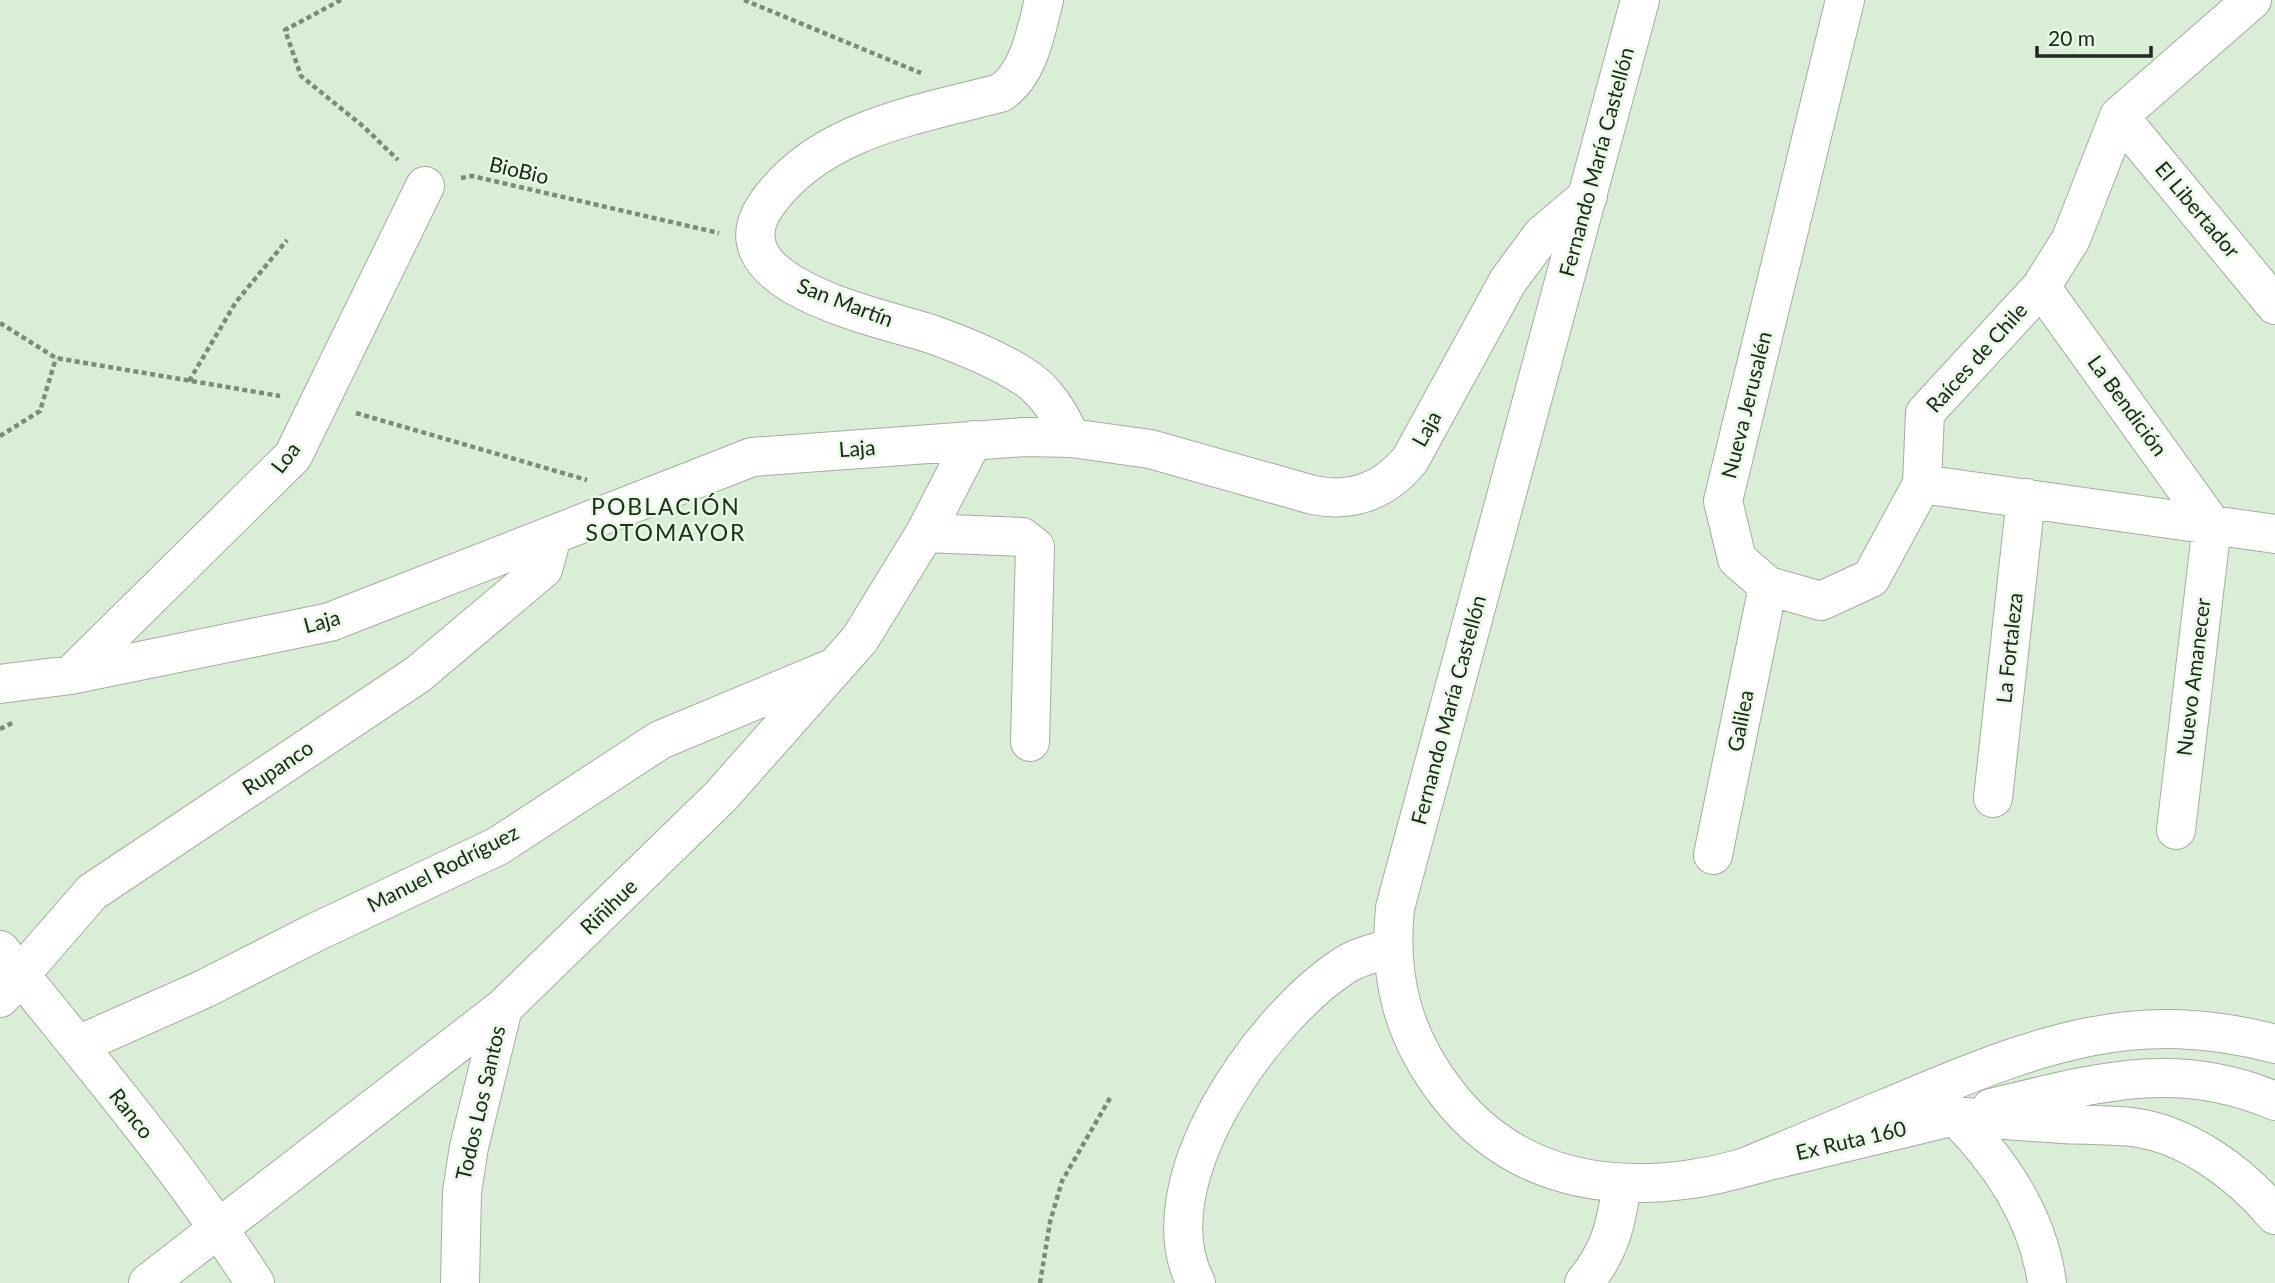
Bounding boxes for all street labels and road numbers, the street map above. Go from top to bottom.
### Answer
street label: Fernando María Castellón [1553,44,1638,279]
street label: BioBio [487,151,552,189]
street label: El Libertador [2151,156,2246,263]
street label: San Martín [794,272,897,331]
street label: Raíces de Chile [1920,297,2032,417]
street label: Nueva Jerusalén [1715,329,1776,481]
street label: La Bendición [2083,350,2173,460]
street label: Laja [1406,406,1446,450]
street label: Laja [838,434,876,461]
street label: Loa [265,437,305,478]
street label: La Fortaleza [1990,591,2027,704]
street label: Fernando María Castellón [1405,592,1490,827]
street label: Nuevo Amanecer [2170,596,2215,757]
street label: Laja [301,604,343,637]
street label: Galilea [1721,688,1758,754]
street label: Rupanco [237,734,317,800]
street label: Manuel Rodríguez [362,819,522,917]
street label: Riñihue [574,873,642,939]
street label: Todos Los Santos [450,1023,509,1182]
street label: Ranco [105,1083,160,1143]
street label: Ex Ruta 160 [1793,1115,1908,1164]

